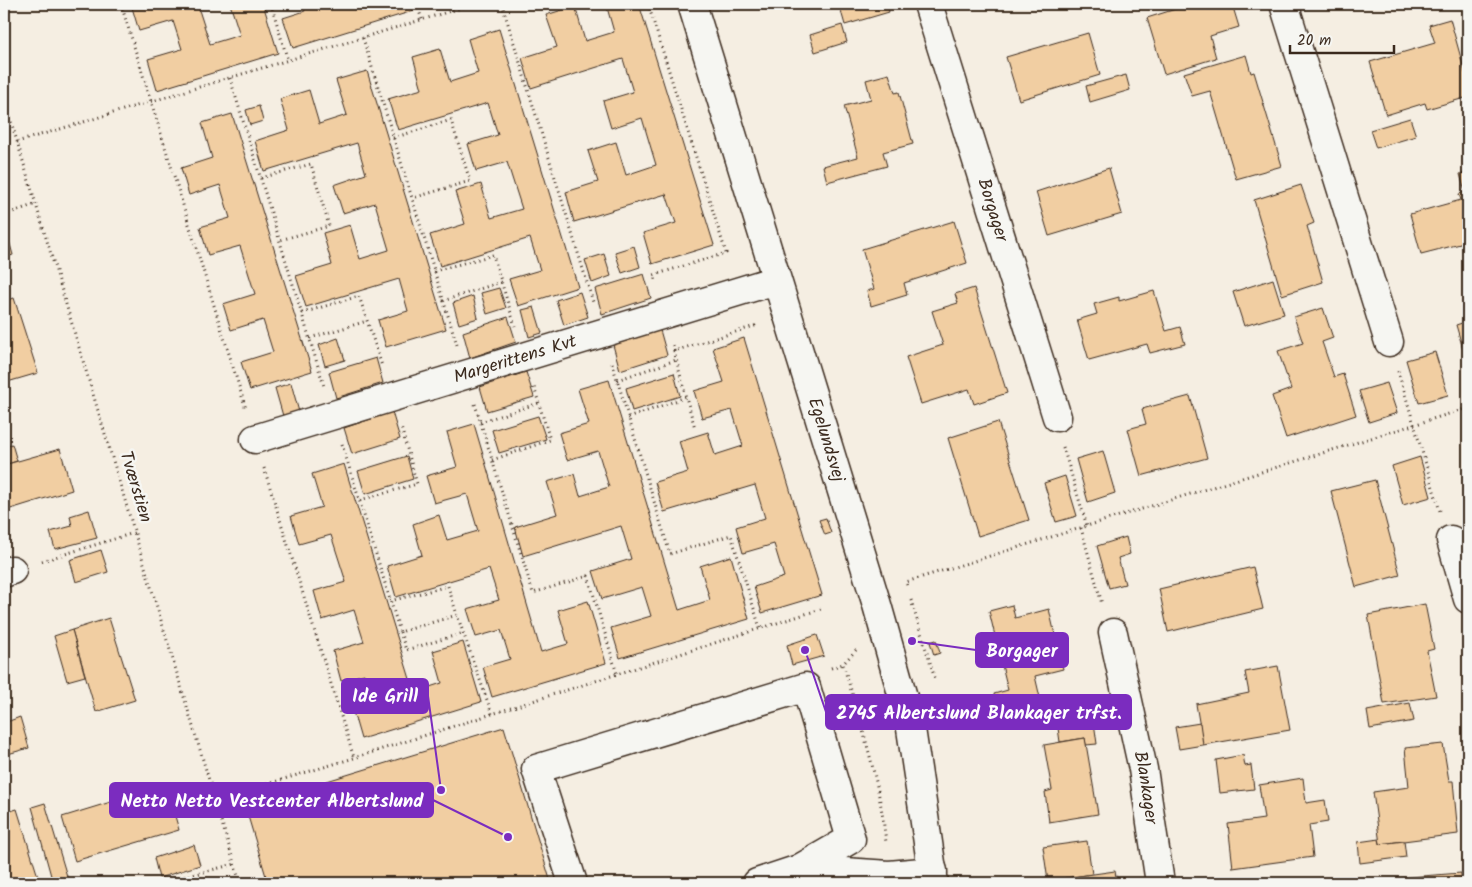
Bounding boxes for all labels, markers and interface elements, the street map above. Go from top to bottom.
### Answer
scale bar [1290,22,1393,54]
text: 20 m [1297,29,1331,53]
street label: Borgager [969,175,1016,247]
street label: Margerittens Kvt [450,327,581,392]
street label: Egelundsvej [800,394,853,487]
street label: Tværstien [110,448,160,526]
callout: Borgager [976,633,1068,667]
text: Borgager [986,637,1059,667]
callout: Ide Grill [342,679,428,713]
text: Ide Grill [352,682,419,712]
callout: 2745 Albertslund Blankager trfst. [826,695,1131,729]
text: 2745 Albertslund Blankager trfst. [836,699,1122,729]
street label: Blankager [1125,748,1166,827]
callout: Netto Netto Vestcenter Albertslund [110,783,433,817]
text: Netto Netto Vestcenter Albertslund [120,787,424,817]

